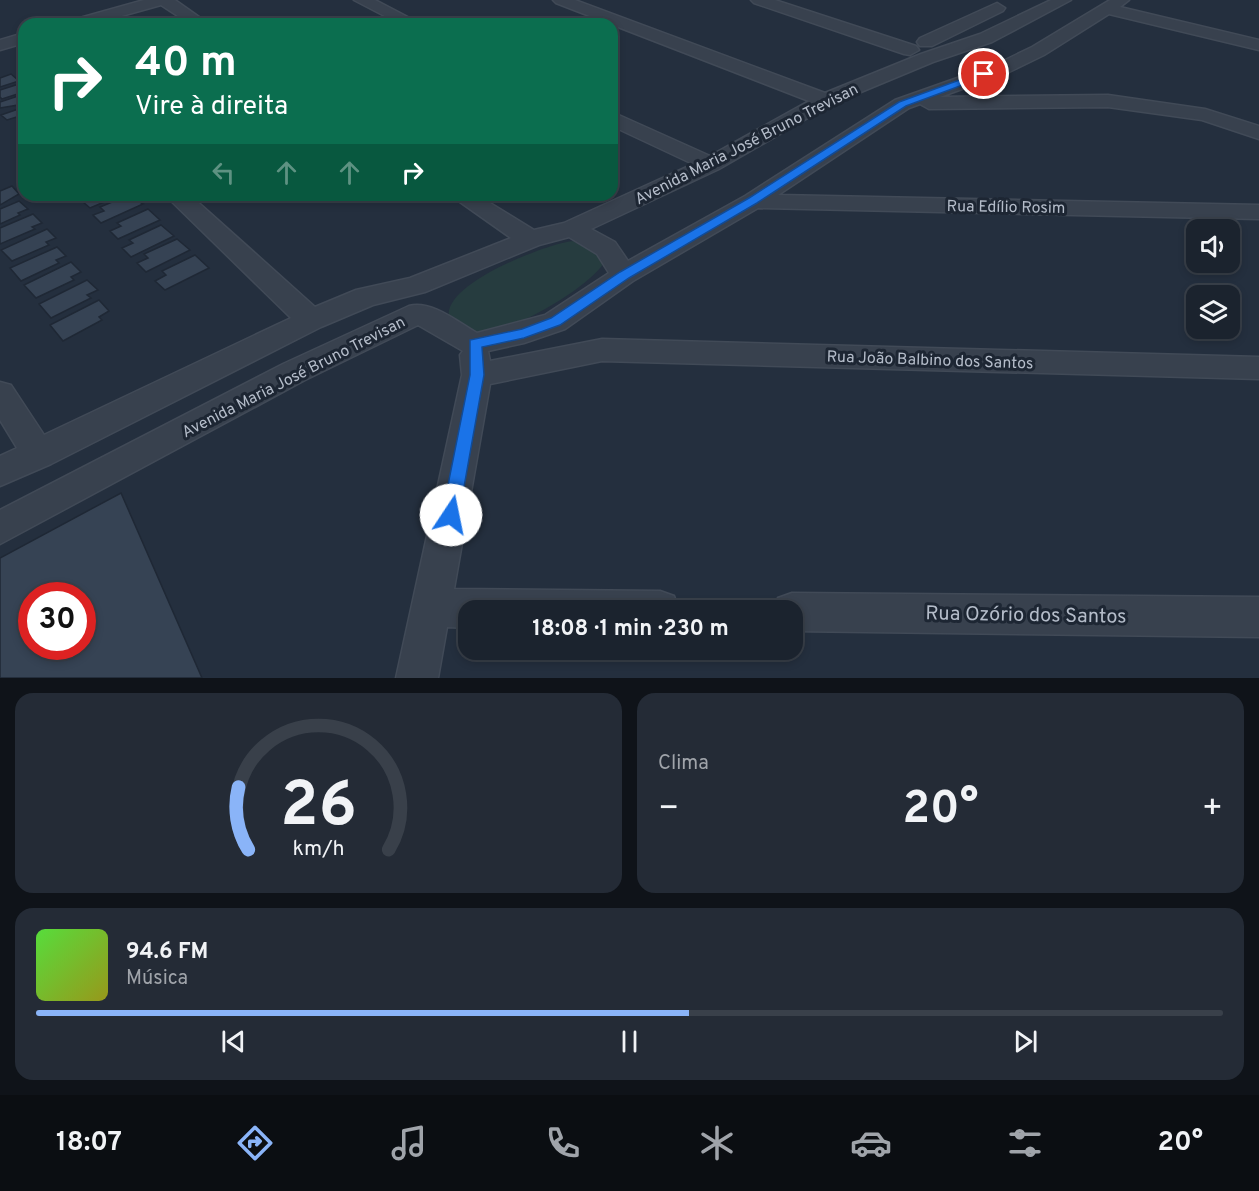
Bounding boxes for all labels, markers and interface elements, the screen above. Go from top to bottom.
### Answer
text: 40 m [135,38,237,91]
icon: right [36,42,114,120]
pin [958,48,1009,99]
icon: arrive [967,57,1000,90]
street label: Avenida Maria José Bruno Trevisan [632,80,862,210]
text: Vire à direita [135,90,288,124]
icon: left [207,156,240,189]
icon: ahead [270,156,303,189]
icon: ahead [333,156,366,189]
icon: right [396,156,429,189]
street label: Rua Edílio Rosim [946,197,1066,219]
map controls [1186,219,1240,339]
button: sound [1186,219,1240,273]
button: layers [1186,285,1240,339]
street label: Avenida Maria José Bruno Trevisan [179,313,409,443]
street label: Rua João Balbino dos Santos [826,347,1034,375]
position arrow [419,483,483,547]
speed limit sign: 30 [18,582,96,660]
street label: Rua Ozório dos Santos [925,601,1127,631]
text: 18:08 · 1 min · 230 m [532,616,729,643]
text: Clima [658,751,709,777]
text: 26 [280,769,357,848]
text: 20° [903,782,978,839]
text: − [658,789,679,831]
text: + [1202,789,1223,831]
text: km/h [292,836,345,863]
text: 94.6 FM [126,939,208,966]
text: Música [126,966,188,992]
icon: previous [217,1025,250,1058]
icon: pause [613,1025,646,1058]
icon: next [1009,1025,1042,1058]
icon: directions [234,1122,276,1164]
icon: music [388,1122,430,1164]
icon: phone [542,1122,584,1164]
icon: climate [696,1122,738,1164]
icon: car [850,1122,892,1164]
icon: filters [1004,1122,1046,1164]
text: 18:07 [56,1126,122,1160]
text: 20° [1157,1126,1203,1160]

